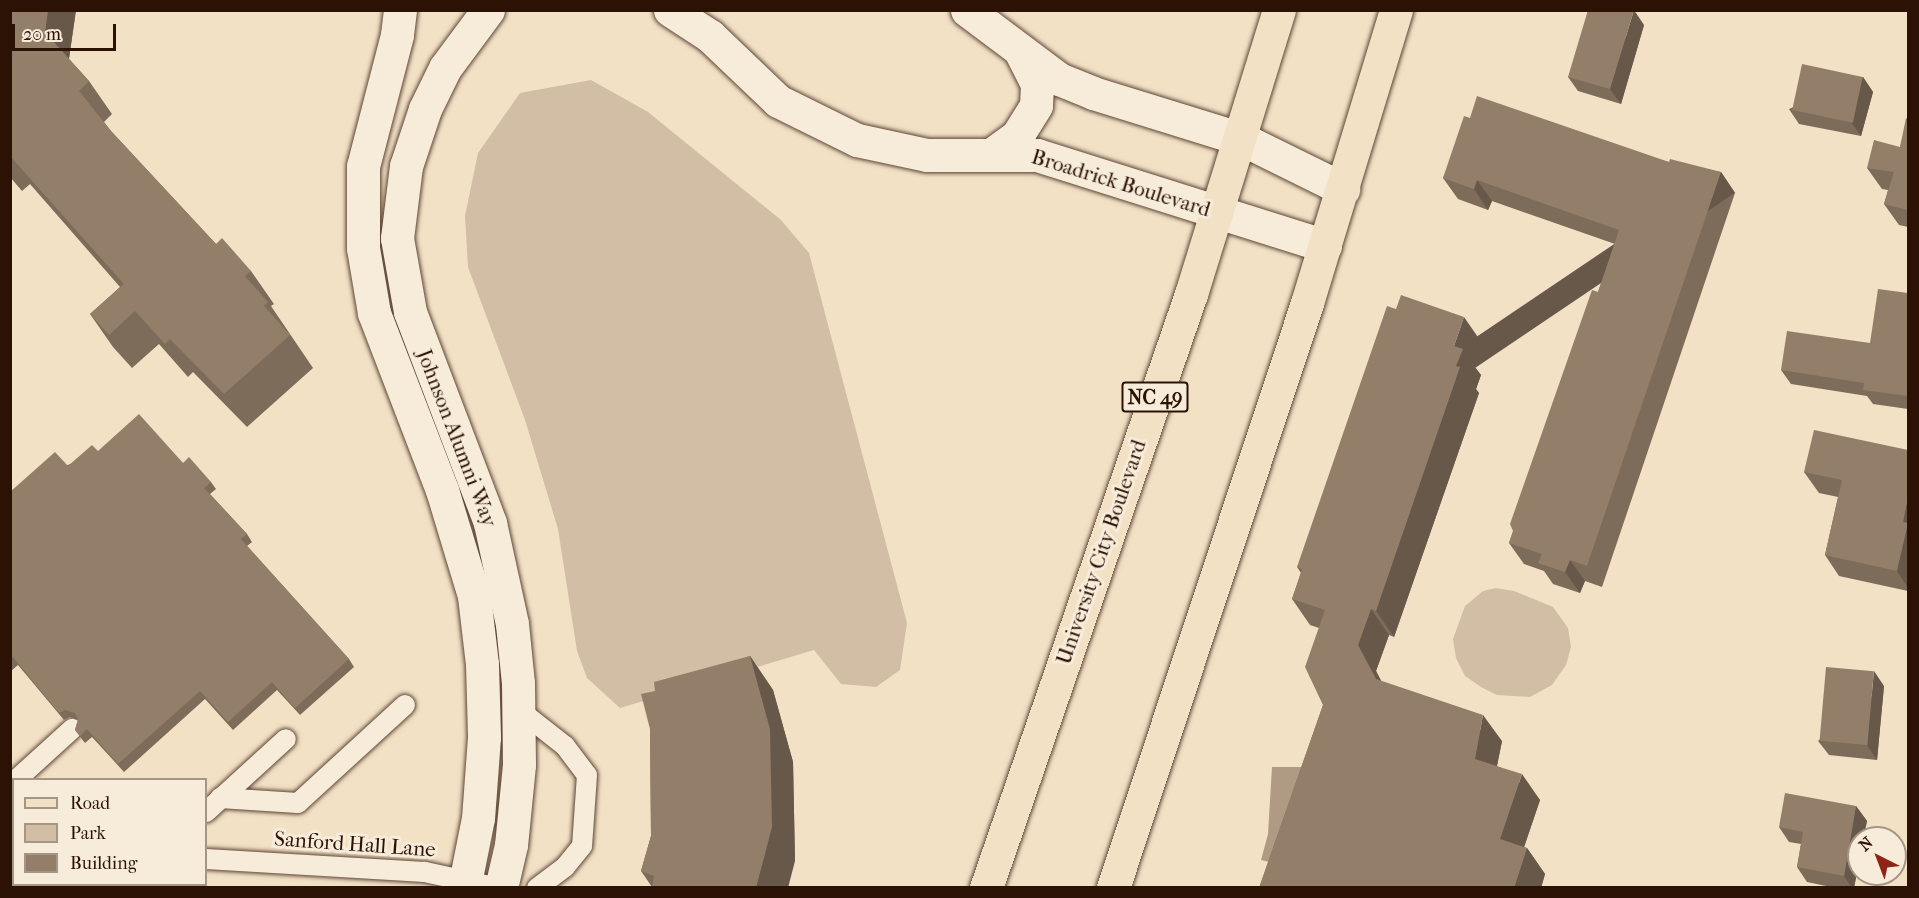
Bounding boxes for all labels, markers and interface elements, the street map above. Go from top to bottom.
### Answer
scale bar [15,12,118,50]
text: 20 m [23,24,61,45]
street label: Broadrick Boulevard [1029,144,1213,222]
street label: Johnson Alumni Way [412,346,502,530]
road number: NC 49 [1120,380,1190,414]
street label: University City Boulevard [1051,436,1151,668]
legend [12,778,207,886]
text: Road [70,793,110,814]
text: Park [70,823,106,844]
street label: Sanford Hall Lane [273,826,437,862]
north arrow [1847,826,1907,886]
text: N [1855,833,1877,855]
text: Building [70,853,137,874]

